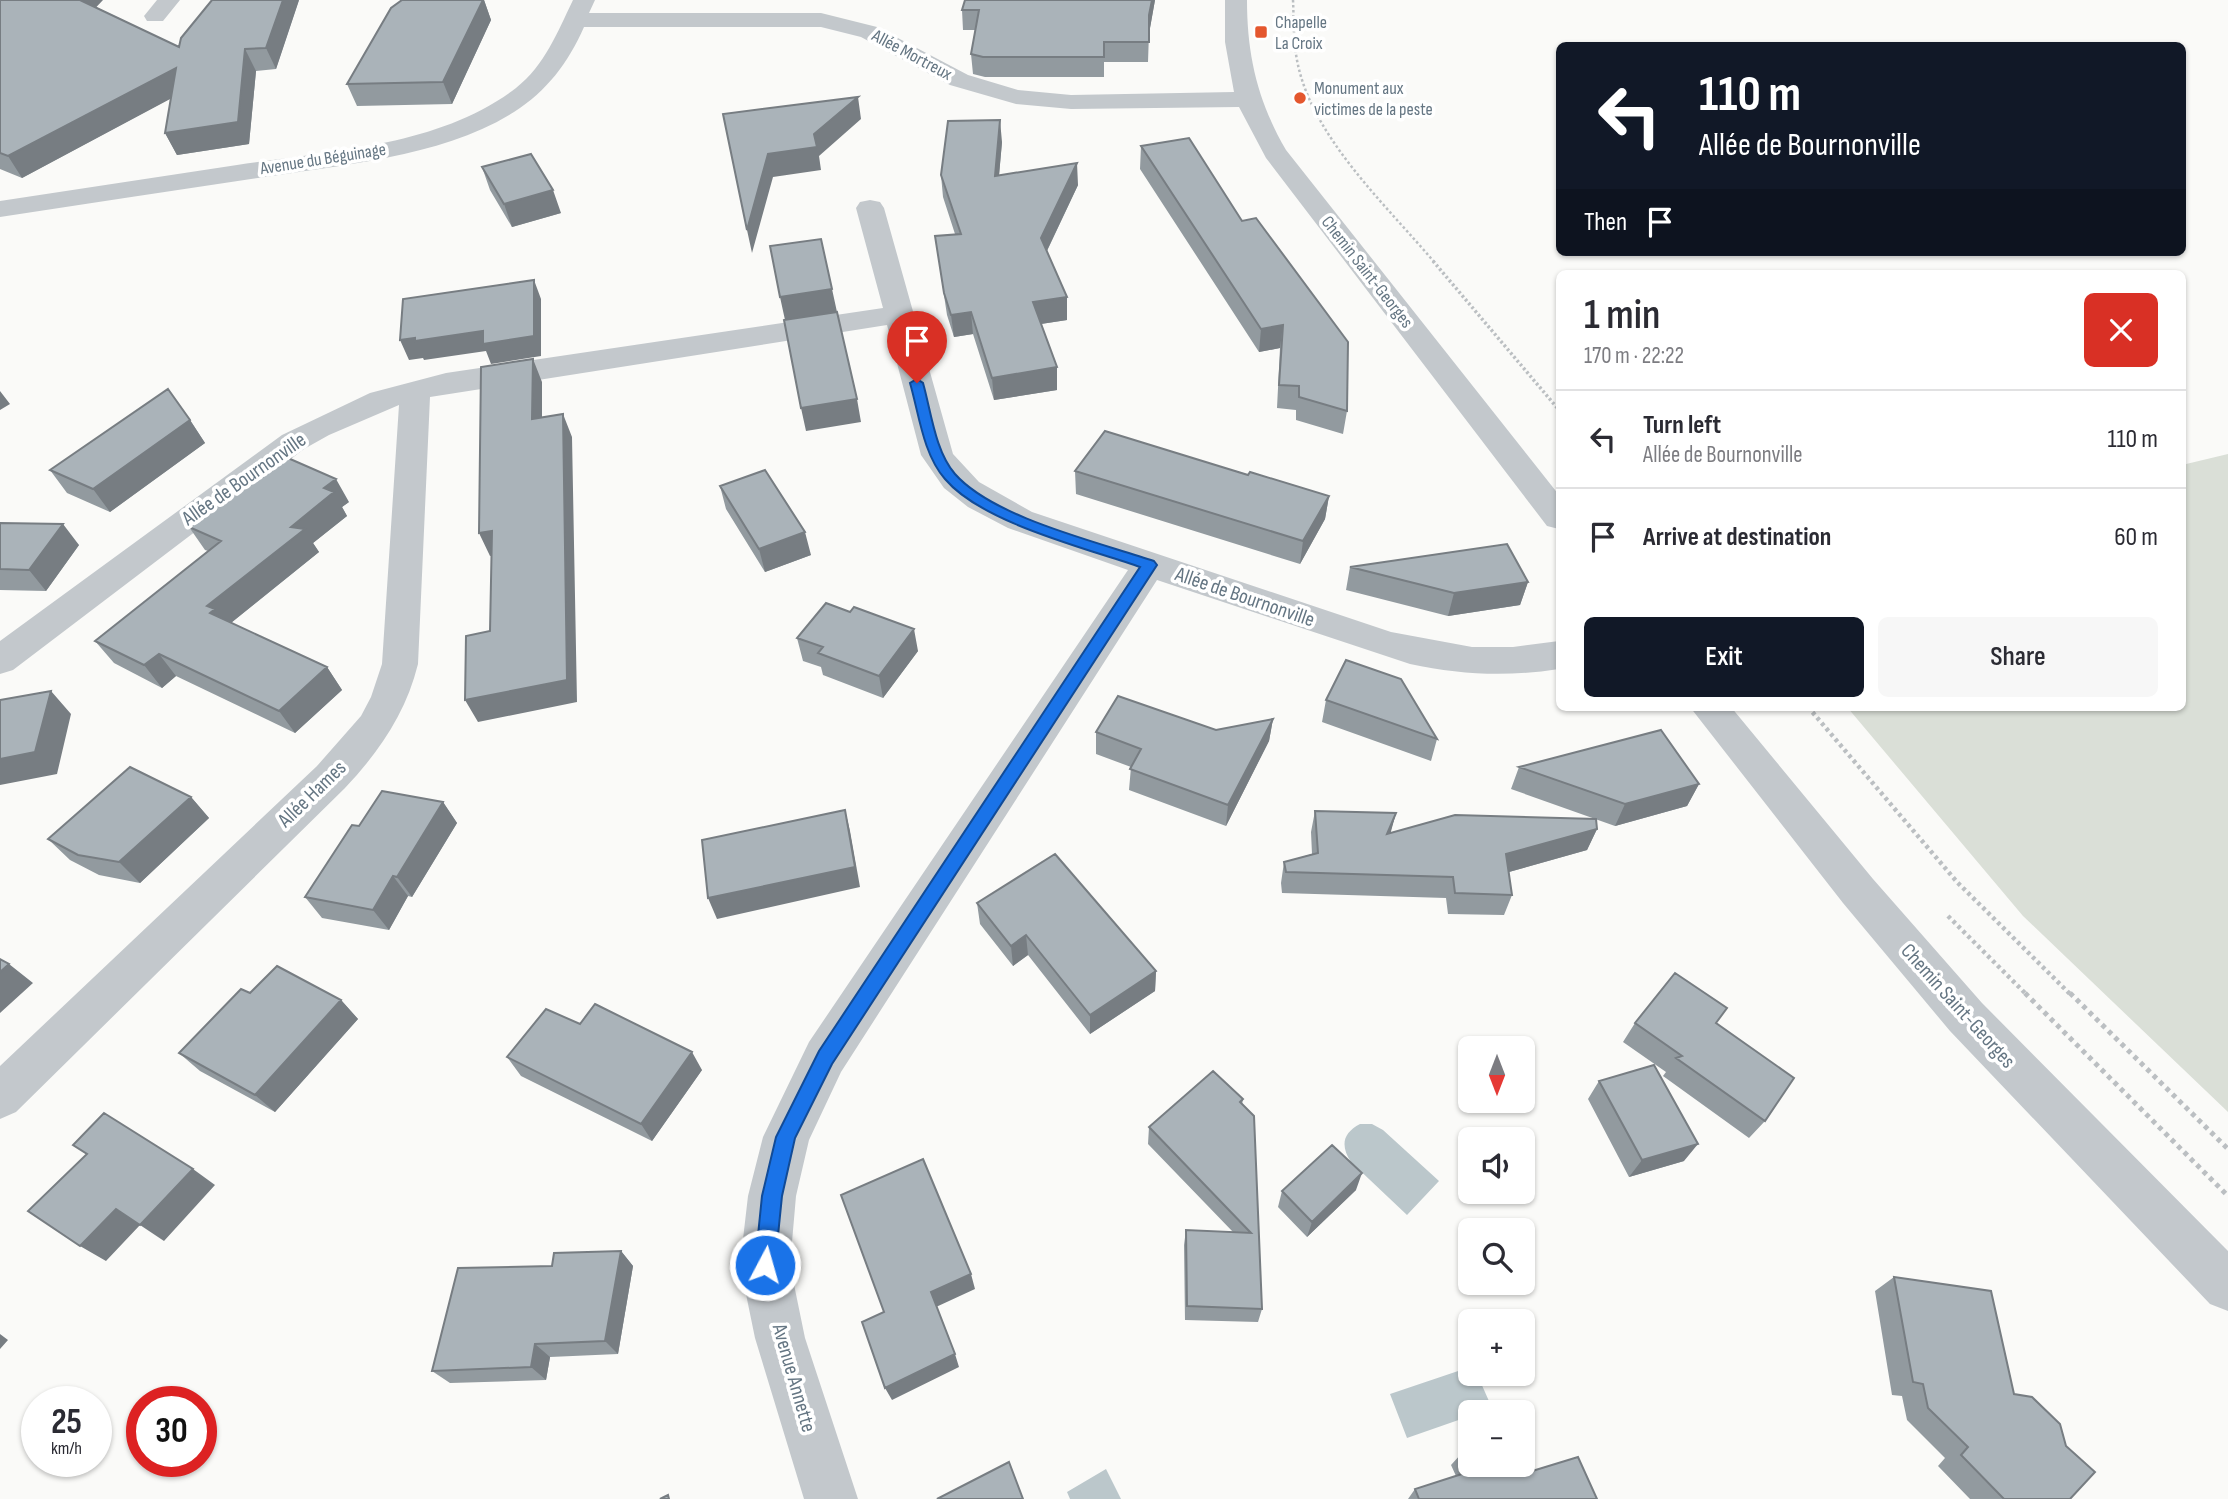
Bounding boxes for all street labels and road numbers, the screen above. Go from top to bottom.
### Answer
street label: Allée Mortreux [868,25,956,85]
street label: Avenue du Béguinage [258,139,387,179]
street label: Chemin Saint-Georges [1317,212,1417,332]
street label: Allée de Bournonville [176,427,311,532]
street label: Allée de Bournonville [1171,561,1318,633]
street label: Allée Hames [272,755,351,833]
street label: Chemin Saint-Georges [1896,939,2020,1073]
street label: Avenue Annette [766,1320,821,1435]

